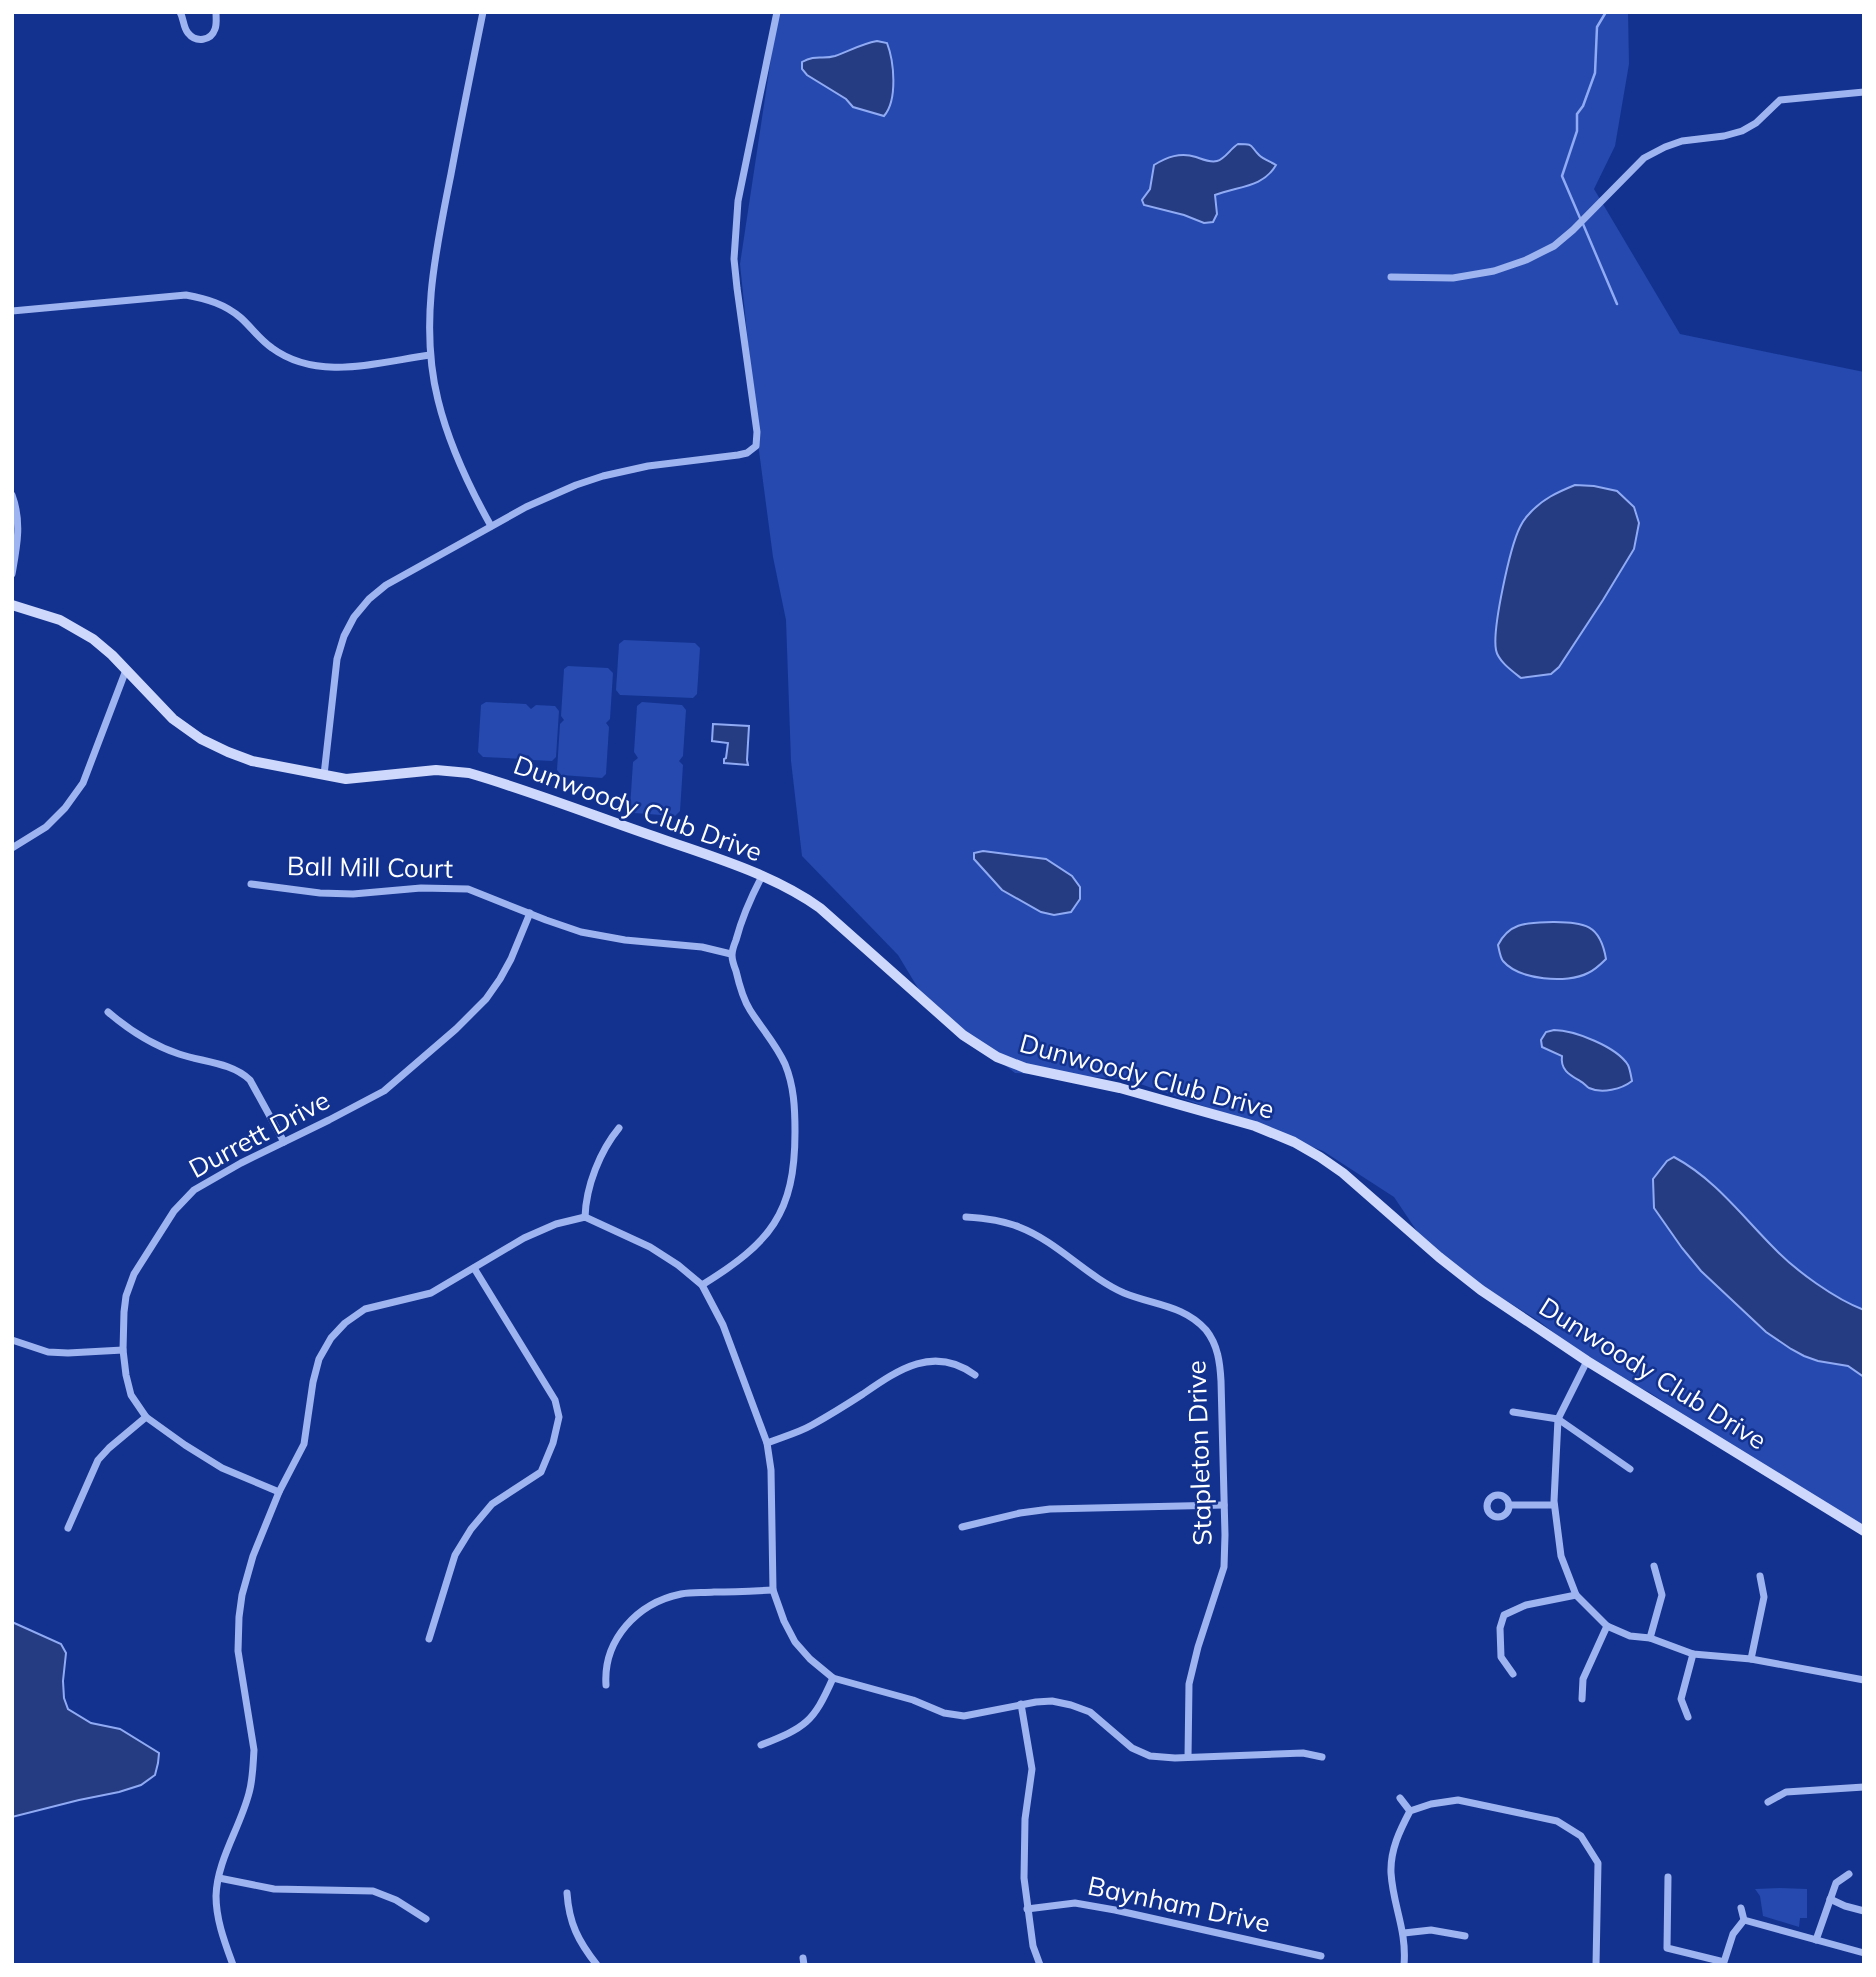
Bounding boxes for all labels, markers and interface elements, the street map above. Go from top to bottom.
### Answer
street label: Dunwoody Club Drive [509,748,767,868]
street label: Ball Mill Court [287,849,453,885]
street label: Dunwoody Club Drive [1016,1026,1278,1126]
street label: Durrett Drive [183,1083,335,1185]
street label: Dunwoody Club Drive [1533,1290,1773,1456]
street label: Stapleton Drive [1179,1360,1219,1546]
street label: Baynham Drive [1085,1869,1273,1939]

